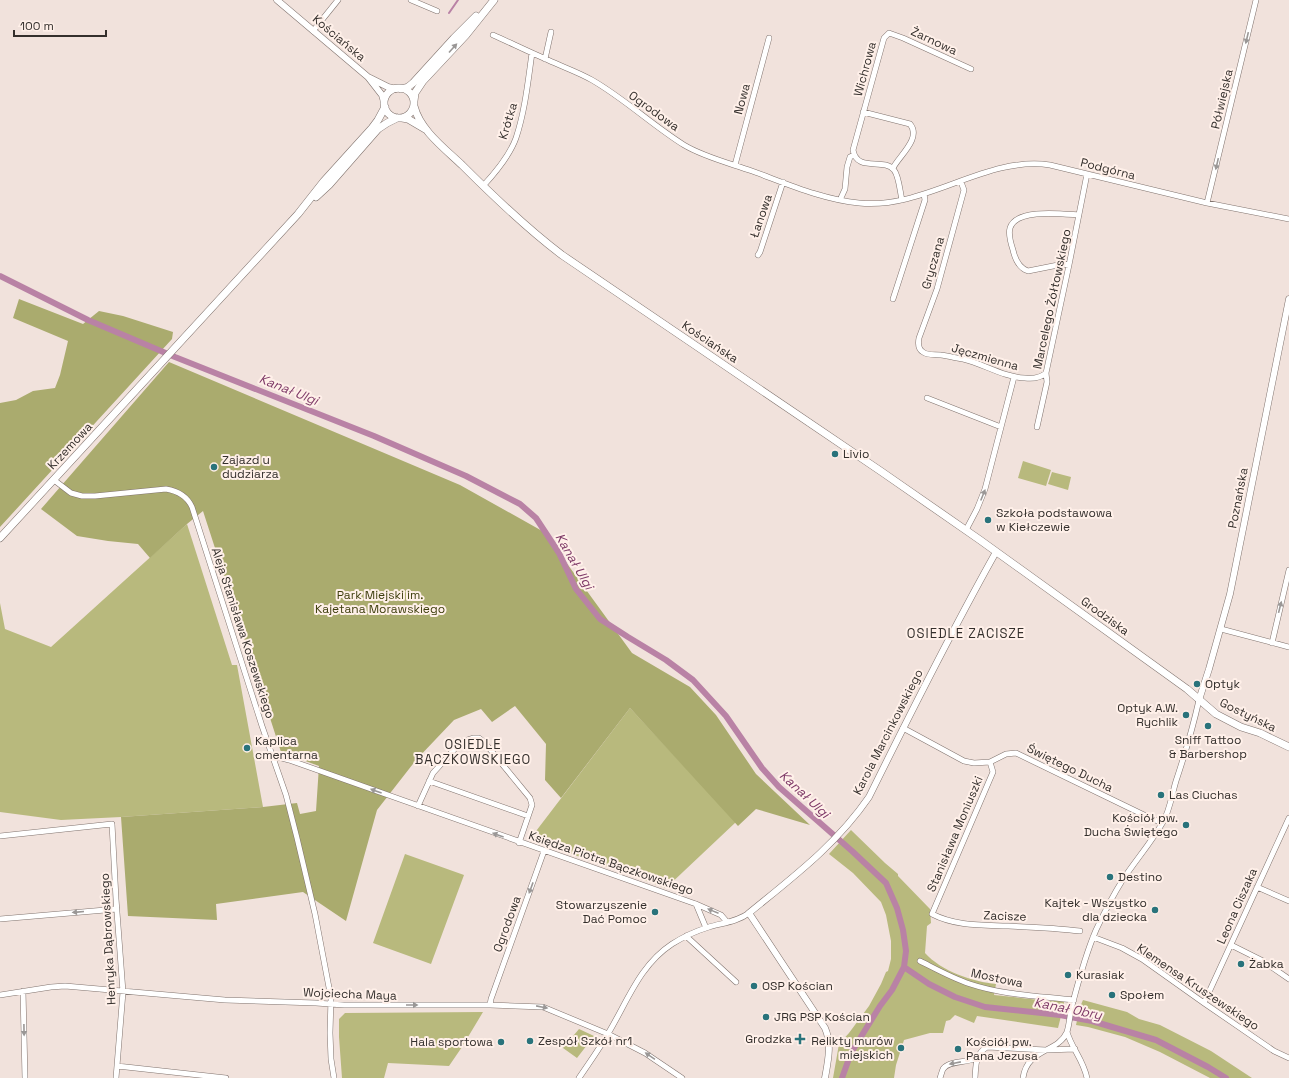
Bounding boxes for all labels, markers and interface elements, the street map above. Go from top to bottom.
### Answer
street label: Kościańska [309,11,369,65]
scale bar [14,12,106,38]
text: 100 m [20,18,54,34]
street label: Żarnowa [908,23,960,59]
one-way arrow [1243,32,1249,44]
street label: Wichrowa [850,40,880,98]
one-way arrow [448,44,457,53]
street label: Półwiejska [1207,67,1237,131]
street label: Nowa [730,82,754,116]
street label: Ogrodowa [625,87,683,135]
street label: Krótka [495,101,521,141]
street label: Podgórna [1079,154,1137,184]
one-way arrow [1213,158,1219,171]
street label: Łanowa [746,192,776,240]
street label: Marcelego Żółtowskiego [1029,227,1075,371]
street label: Gryczana [918,235,948,291]
street label: Kościańska [679,317,741,367]
street label: Jęczmienna [950,340,1021,374]
water label: Kanał Ulgi [257,370,323,410]
street label: Krzemowa [44,419,96,473]
place label: Livio [843,446,869,462]
marker: Livio [830,449,840,459]
place label: Zajazd u dudziarza [222,452,279,482]
marker: Zajazd u dudziarza [209,462,219,472]
street label: Poznańska [1224,466,1252,530]
one-way arrow [980,490,986,501]
place label: Szkoła podstawowa w Kiełczewie [996,505,1112,535]
marker: Szkoła podstawowa w Kiełczewie [983,515,993,525]
water label: Kanał Ulgi [552,530,598,594]
street label: Aleja Stanisława Koszewskiego [208,545,278,721]
park label: Park Miejski im. Kajetana Morawskiego [315,587,445,617]
street label: Grodziska [1078,593,1132,639]
one-way arrow [1278,600,1284,613]
district label: OSIEDLE ZACISZE [907,625,1025,642]
street label: Karola Marcinkowskiego [849,666,927,798]
place label: Optyk [1205,676,1240,692]
marker: Optyk [1192,679,1202,689]
street label: Gostyńska [1217,694,1279,736]
place label: Optyk A.W. Rychlik [1117,700,1179,730]
marker: Optyk A.W. Rychlik [1181,710,1191,720]
marker: Sniff Tattoo & Barbershop [1203,721,1213,731]
place label: Sniff Tattoo & Barbershop [1169,732,1247,762]
place label: Kaplica cmentarna [255,733,318,763]
district label: OSIEDLE BĄCZKOWSKIEGO [415,736,531,768]
street label: Świętego Ducha [1024,740,1116,796]
marker: Kaplica cmentarna [242,743,252,753]
water label: Kanał Ulgi [776,767,835,823]
street label: Stanisława Moniuszki [923,774,987,894]
place label: Las Ciuchas [1169,787,1238,803]
one-way arrow [369,788,381,794]
marker: Las Ciuchas [1156,790,1166,800]
place label: Kościół pw. Ducha Świętego [1084,810,1178,840]
marker: Kościół pw. Ducha Świętego [1181,820,1191,830]
street label: Księdza Piotra Bączkowskiego [526,827,696,899]
one-way arrow [492,831,504,837]
street label: Leona Ciszaka [1213,865,1261,947]
place label: Destino [1118,869,1162,885]
marker: Destino [1105,872,1115,882]
street label: Henryka Dąbrowskiego [97,873,119,1005]
one-way arrow [527,882,533,894]
street label: Ogrodowa [489,894,525,954]
place label: Kajtek - Wszystko dla dziecka [1044,895,1147,925]
place label: Stowarzyszenie Dać Pomoc [556,897,647,927]
marker: Kajtek - Wszystko dla dziecka [1150,905,1160,915]
marker: Stowarzyszenie Dać Pomoc [650,907,660,917]
street label: Zacisze [983,907,1027,925]
one-way arrow [706,908,718,914]
one-way arrow [72,909,84,916]
street label: Klemensa Kruszewskiego [1134,940,1262,1034]
place label: Żabka [1249,956,1284,972]
marker: Żabka [1236,959,1246,969]
street label: Mostowa [969,965,1025,991]
place label: Kurasiak [1076,967,1125,983]
marker: Kurasiak [1063,970,1073,980]
place label: OSP Kościan [762,978,833,994]
marker: OSP Kościan [749,981,759,991]
street label: Wojciecha Maya [303,984,397,1004]
place label: Społem [1120,987,1164,1003]
marker: Społem [1107,990,1117,1000]
water label: Kanał Obry [1033,994,1104,1024]
one-way arrow [406,1002,419,1008]
one-way arrow [536,1005,548,1011]
place label: JRG PSP Kościan [774,1009,870,1025]
marker: JRG PSP Kościan [761,1012,771,1022]
one-way arrow [21,1024,27,1037]
place label: Grodzka [745,1031,792,1047]
place label: Zespół Szkół nr1 [538,1033,632,1049]
place label: Relikty murów miejskich [811,1033,893,1063]
place label: Hala sportowa [410,1034,493,1050]
marker: Grodzka [795,1034,805,1044]
place label: Kościół pw. Pana Jezusa [966,1034,1038,1064]
marker: Zespół Szkół nr1 [525,1036,535,1046]
marker: Hala sportowa [496,1037,506,1047]
marker: Relikty murów miejskich [896,1043,906,1053]
marker: Kościół pw. Pana Jezusa [953,1044,963,1054]
one-way arrow [645,1052,655,1060]
one-way arrow [948,1061,961,1067]

